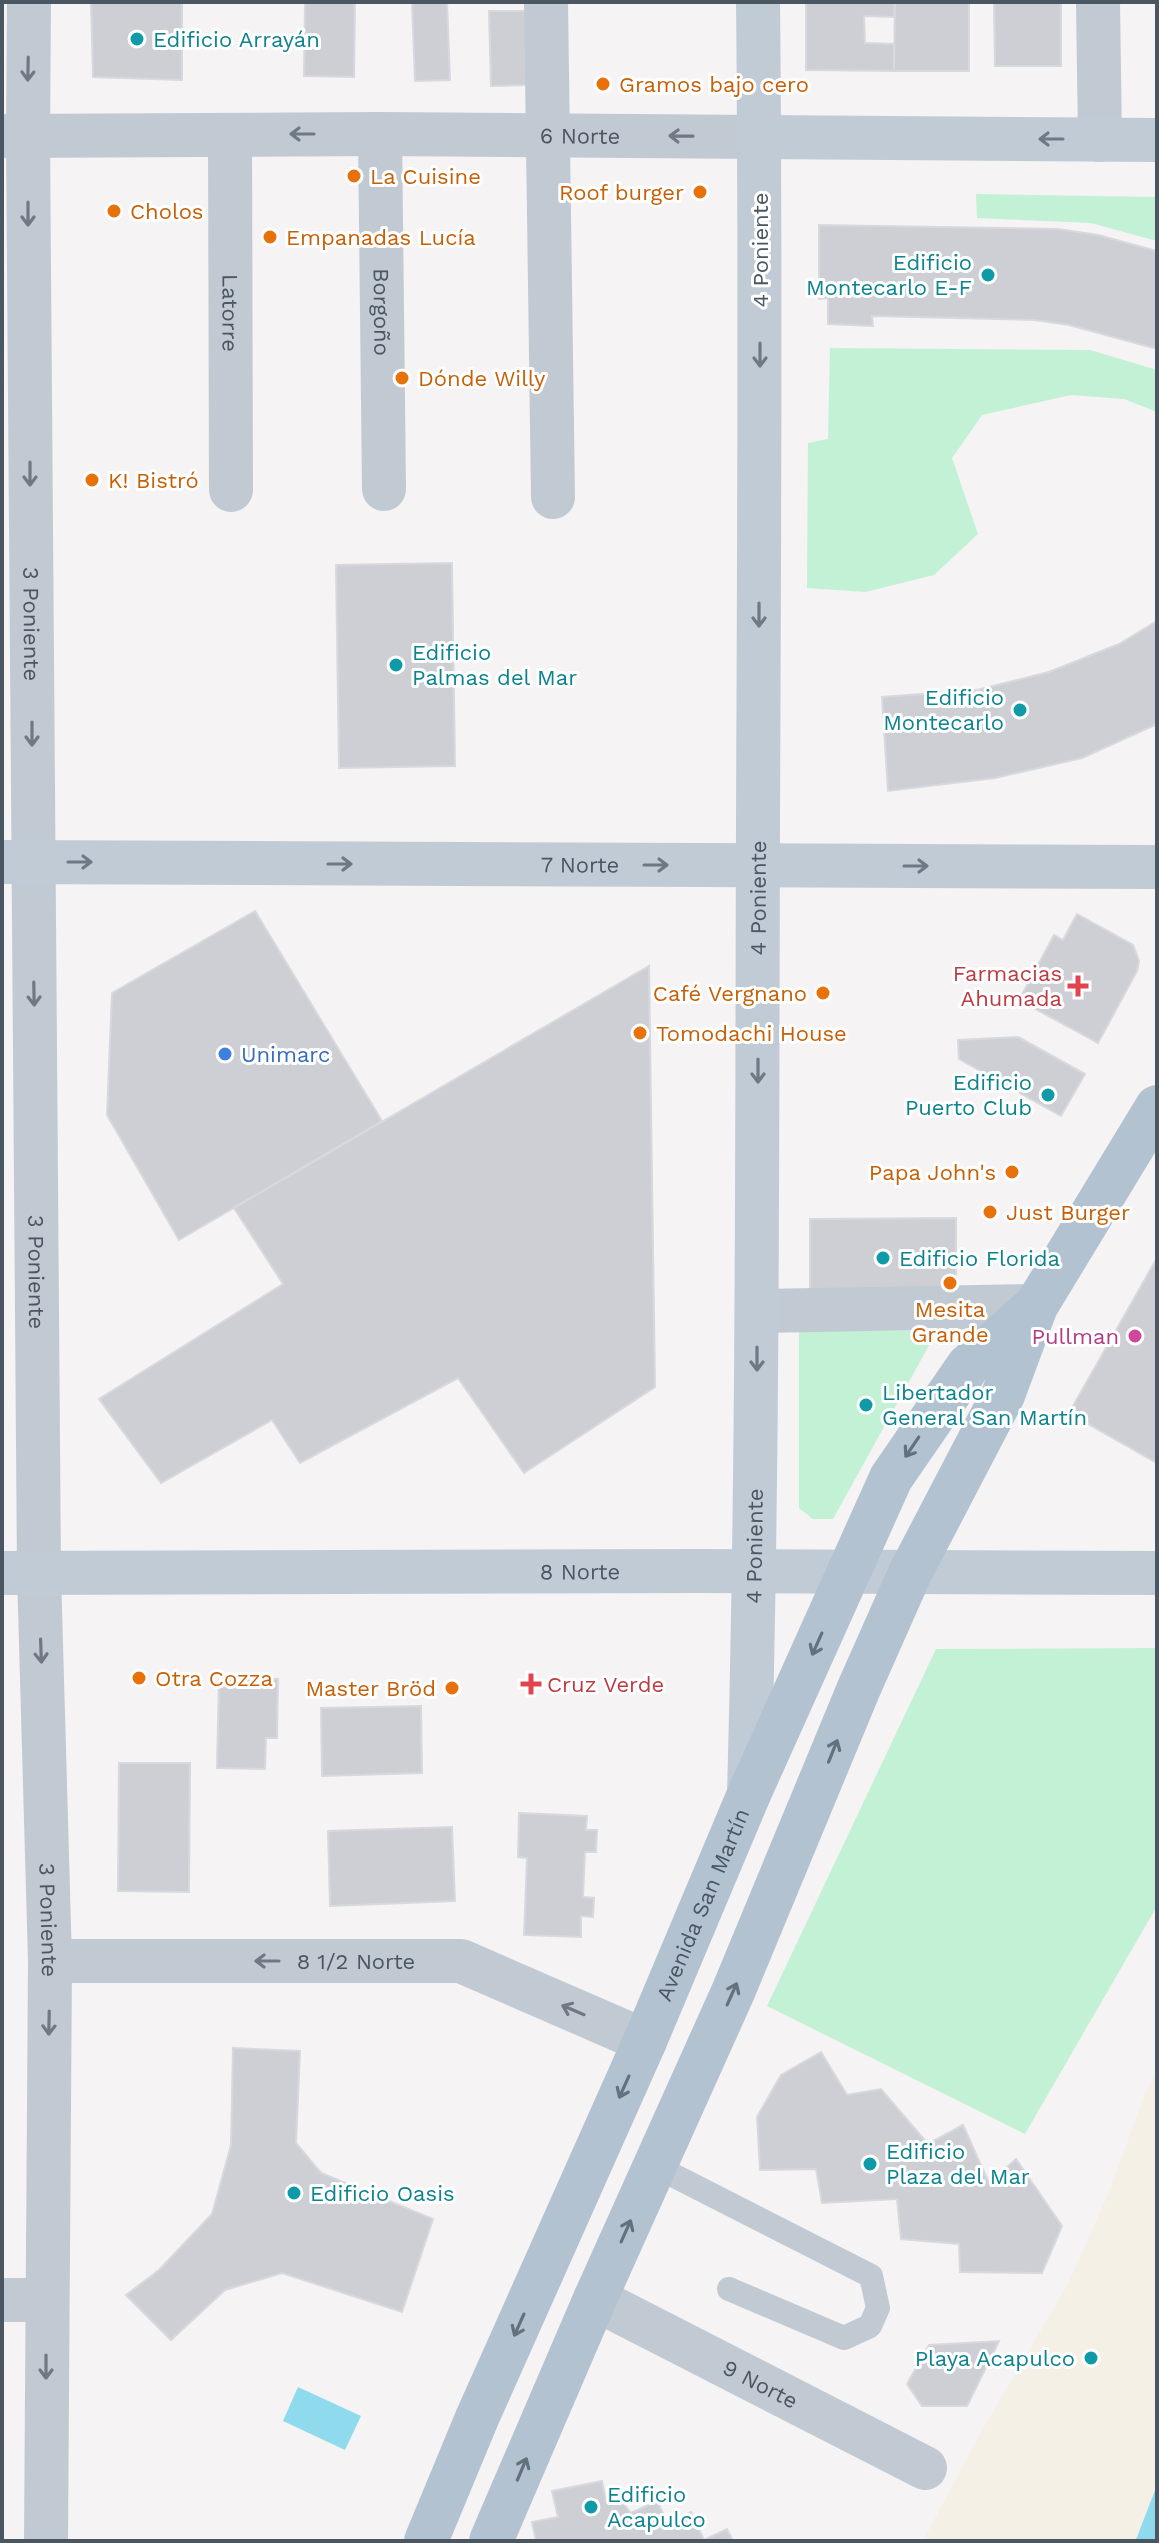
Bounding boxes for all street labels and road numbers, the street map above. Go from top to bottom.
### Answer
street label: 6 Norte [540,123,620,149]
street label: 4 Poniente [748,193,773,307]
street label: Borgoño [369,268,394,356]
street label: Latorre [217,274,243,352]
street label: 3 Poniente [18,567,44,681]
street label: 4 Poniente [746,841,771,956]
street label: 7 Norte [541,852,619,878]
street label: 3 Poniente [23,1215,49,1329]
street label: 4 Poniente [741,1488,768,1604]
street label: 8 Norte [540,1559,620,1584]
street label: Avenida San Martín [651,1805,754,2005]
street label: 3 Poniente [34,1862,62,1977]
street label: 8 1/2 Norte [297,1949,415,1974]
street label: 9 Norte [719,2355,802,2414]

